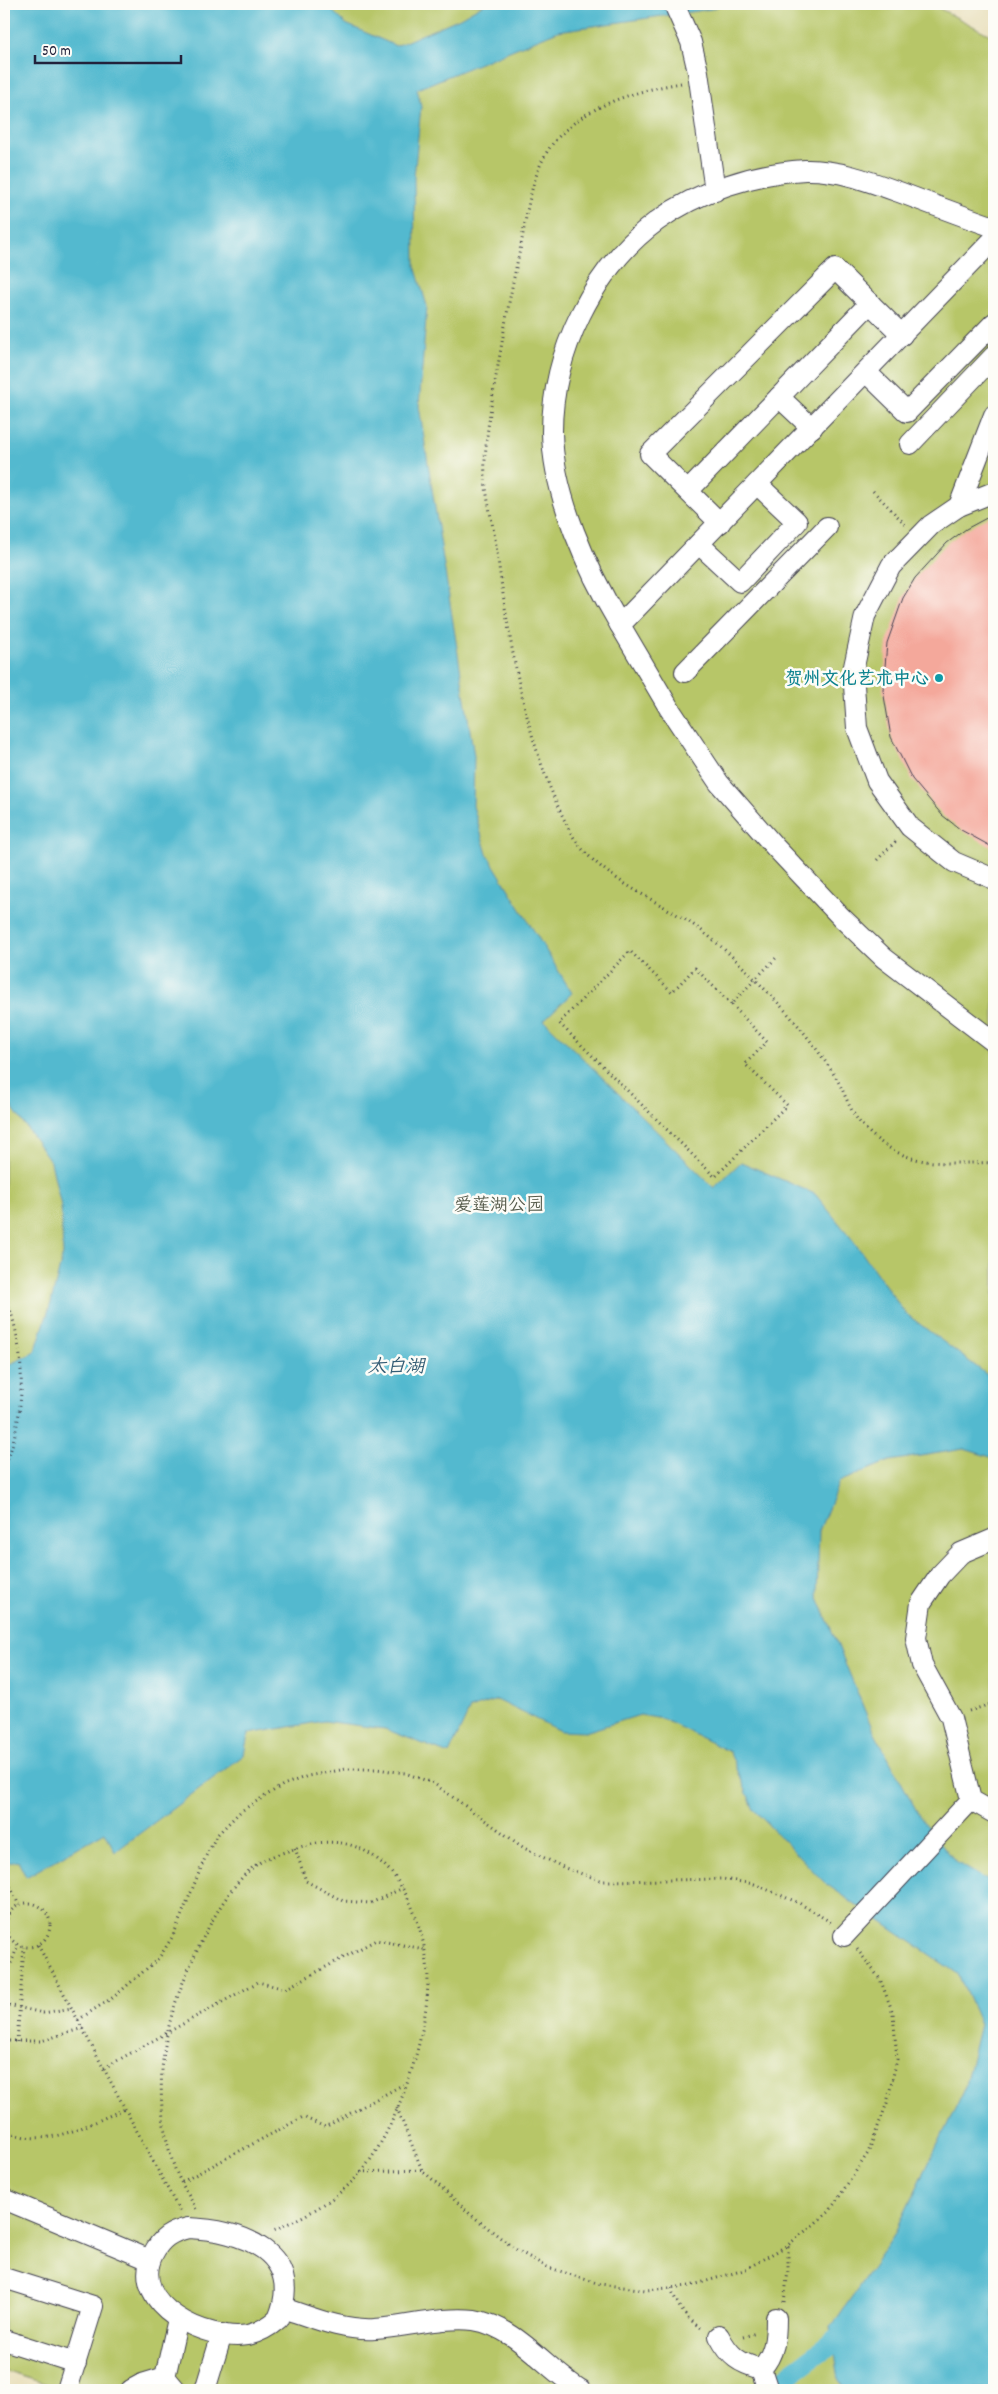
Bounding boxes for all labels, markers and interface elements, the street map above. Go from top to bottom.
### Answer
scale bar [35,32,181,64]
text: 50 m [42,41,71,63]
place label: 贺州文化艺术中心 [785,668,929,693]
marker: 贺州文化艺术中心 [933,672,945,684]
park label: 爱莲湖公园 [454,1194,544,1219]
water label: 太白湖 [367,1355,426,1382]

